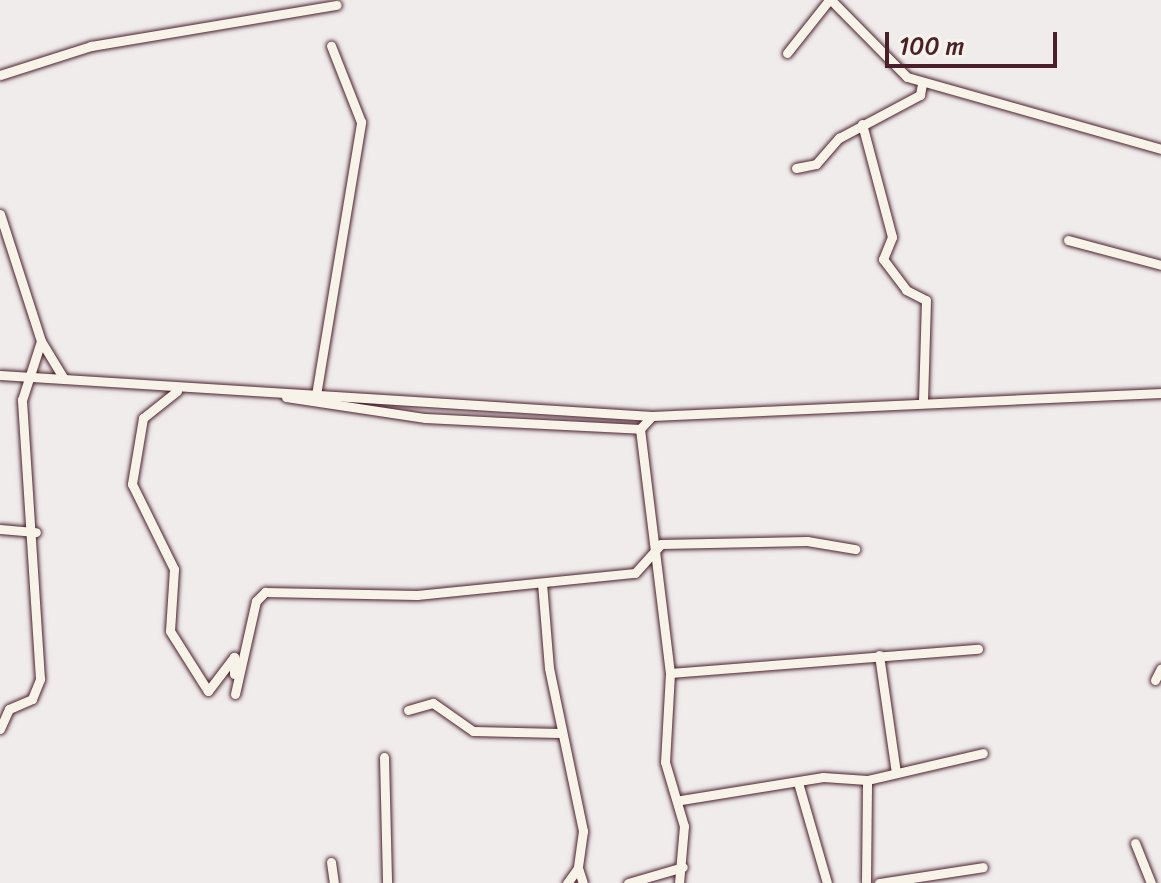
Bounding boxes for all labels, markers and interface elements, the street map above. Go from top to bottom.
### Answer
scale bar [889,16,1061,66]
text: 100 m [899,25,964,67]

